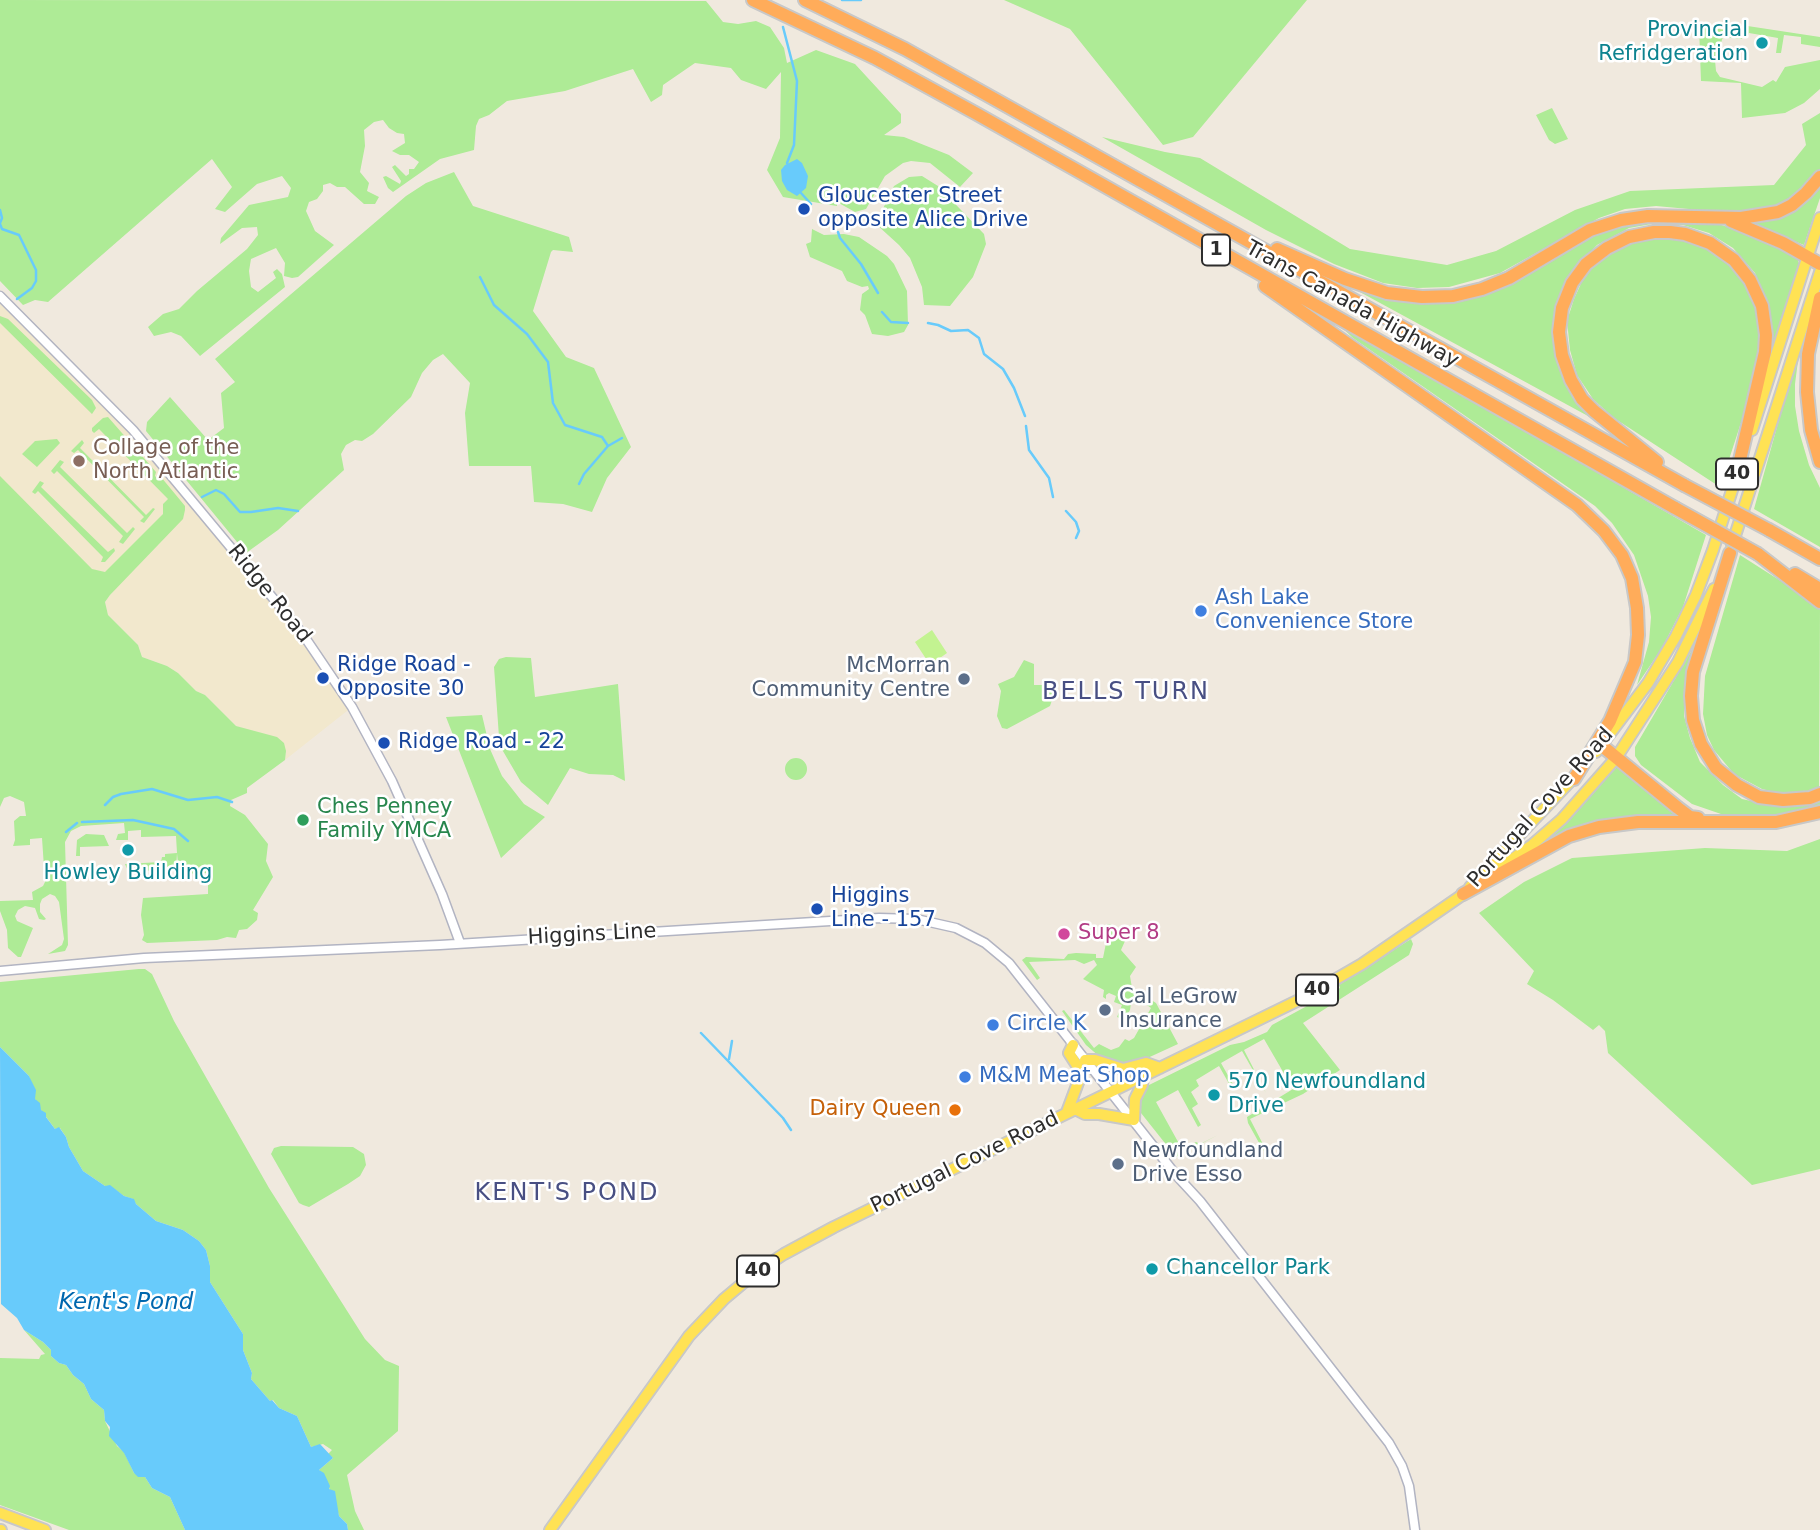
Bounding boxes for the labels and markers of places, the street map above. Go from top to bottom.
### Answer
place label: Provincial Refridgeration [1598,18,1748,68]
marker: Provincial Refridgeration [1754,35,1770,51]
place label: Gloucester Street opposite Alice Drive [818,184,1028,234]
marker: Gloucester Street opposite Alice Drive [796,201,812,217]
place label: Collage of the North Atlantic [93,436,239,486]
marker: Collage of the North Atlantic [71,453,87,469]
place label: Ash Lake Convenience Store [1215,586,1413,636]
marker: Ash Lake Convenience Store [1193,603,1209,619]
place label: Ridge Road - Opposite 30 [337,653,471,703]
place label: McMorran Community Centre [752,654,950,704]
marker: Ridge Road - Opposite 30 [315,670,331,686]
marker: McMorran Community Centre [956,671,972,687]
place label: Ridge Road - 22 [398,730,565,756]
marker: Ridge Road - 22 [376,735,392,751]
place label: Ches Penney Family YMCA [317,795,452,845]
marker: Ches Penney Family YMCA [295,812,311,828]
marker: Howley Building [120,842,136,858]
place label: Howley Building [44,861,212,887]
place label: Higgins Line - 157 [831,884,936,934]
marker: Higgins Line - 157 [809,901,825,917]
place label: Super 8 [1078,921,1160,947]
marker: Super 8 [1056,926,1072,942]
place label: Cal LeGrow Insurance [1119,985,1238,1035]
marker: Cal LeGrow Insurance [1097,1002,1113,1018]
place label: Circle K [1007,1012,1086,1038]
marker: Circle K [985,1017,1001,1033]
place label: M&M Meat Shop [979,1064,1150,1090]
marker: M&M Meat Shop [957,1069,973,1085]
place label: 570 Newfoundland Drive [1228,1070,1426,1120]
marker: 570 Newfoundland Drive [1206,1087,1222,1103]
place label: Dairy Queen [809,1097,941,1123]
marker: Dairy Queen [947,1102,963,1118]
place label: Newfoundland Drive Esso [1132,1139,1283,1189]
marker: Newfoundland Drive Esso [1110,1156,1126,1172]
place label: Chancellor Park [1166,1256,1330,1282]
marker: Chancellor Park [1144,1261,1160,1277]

